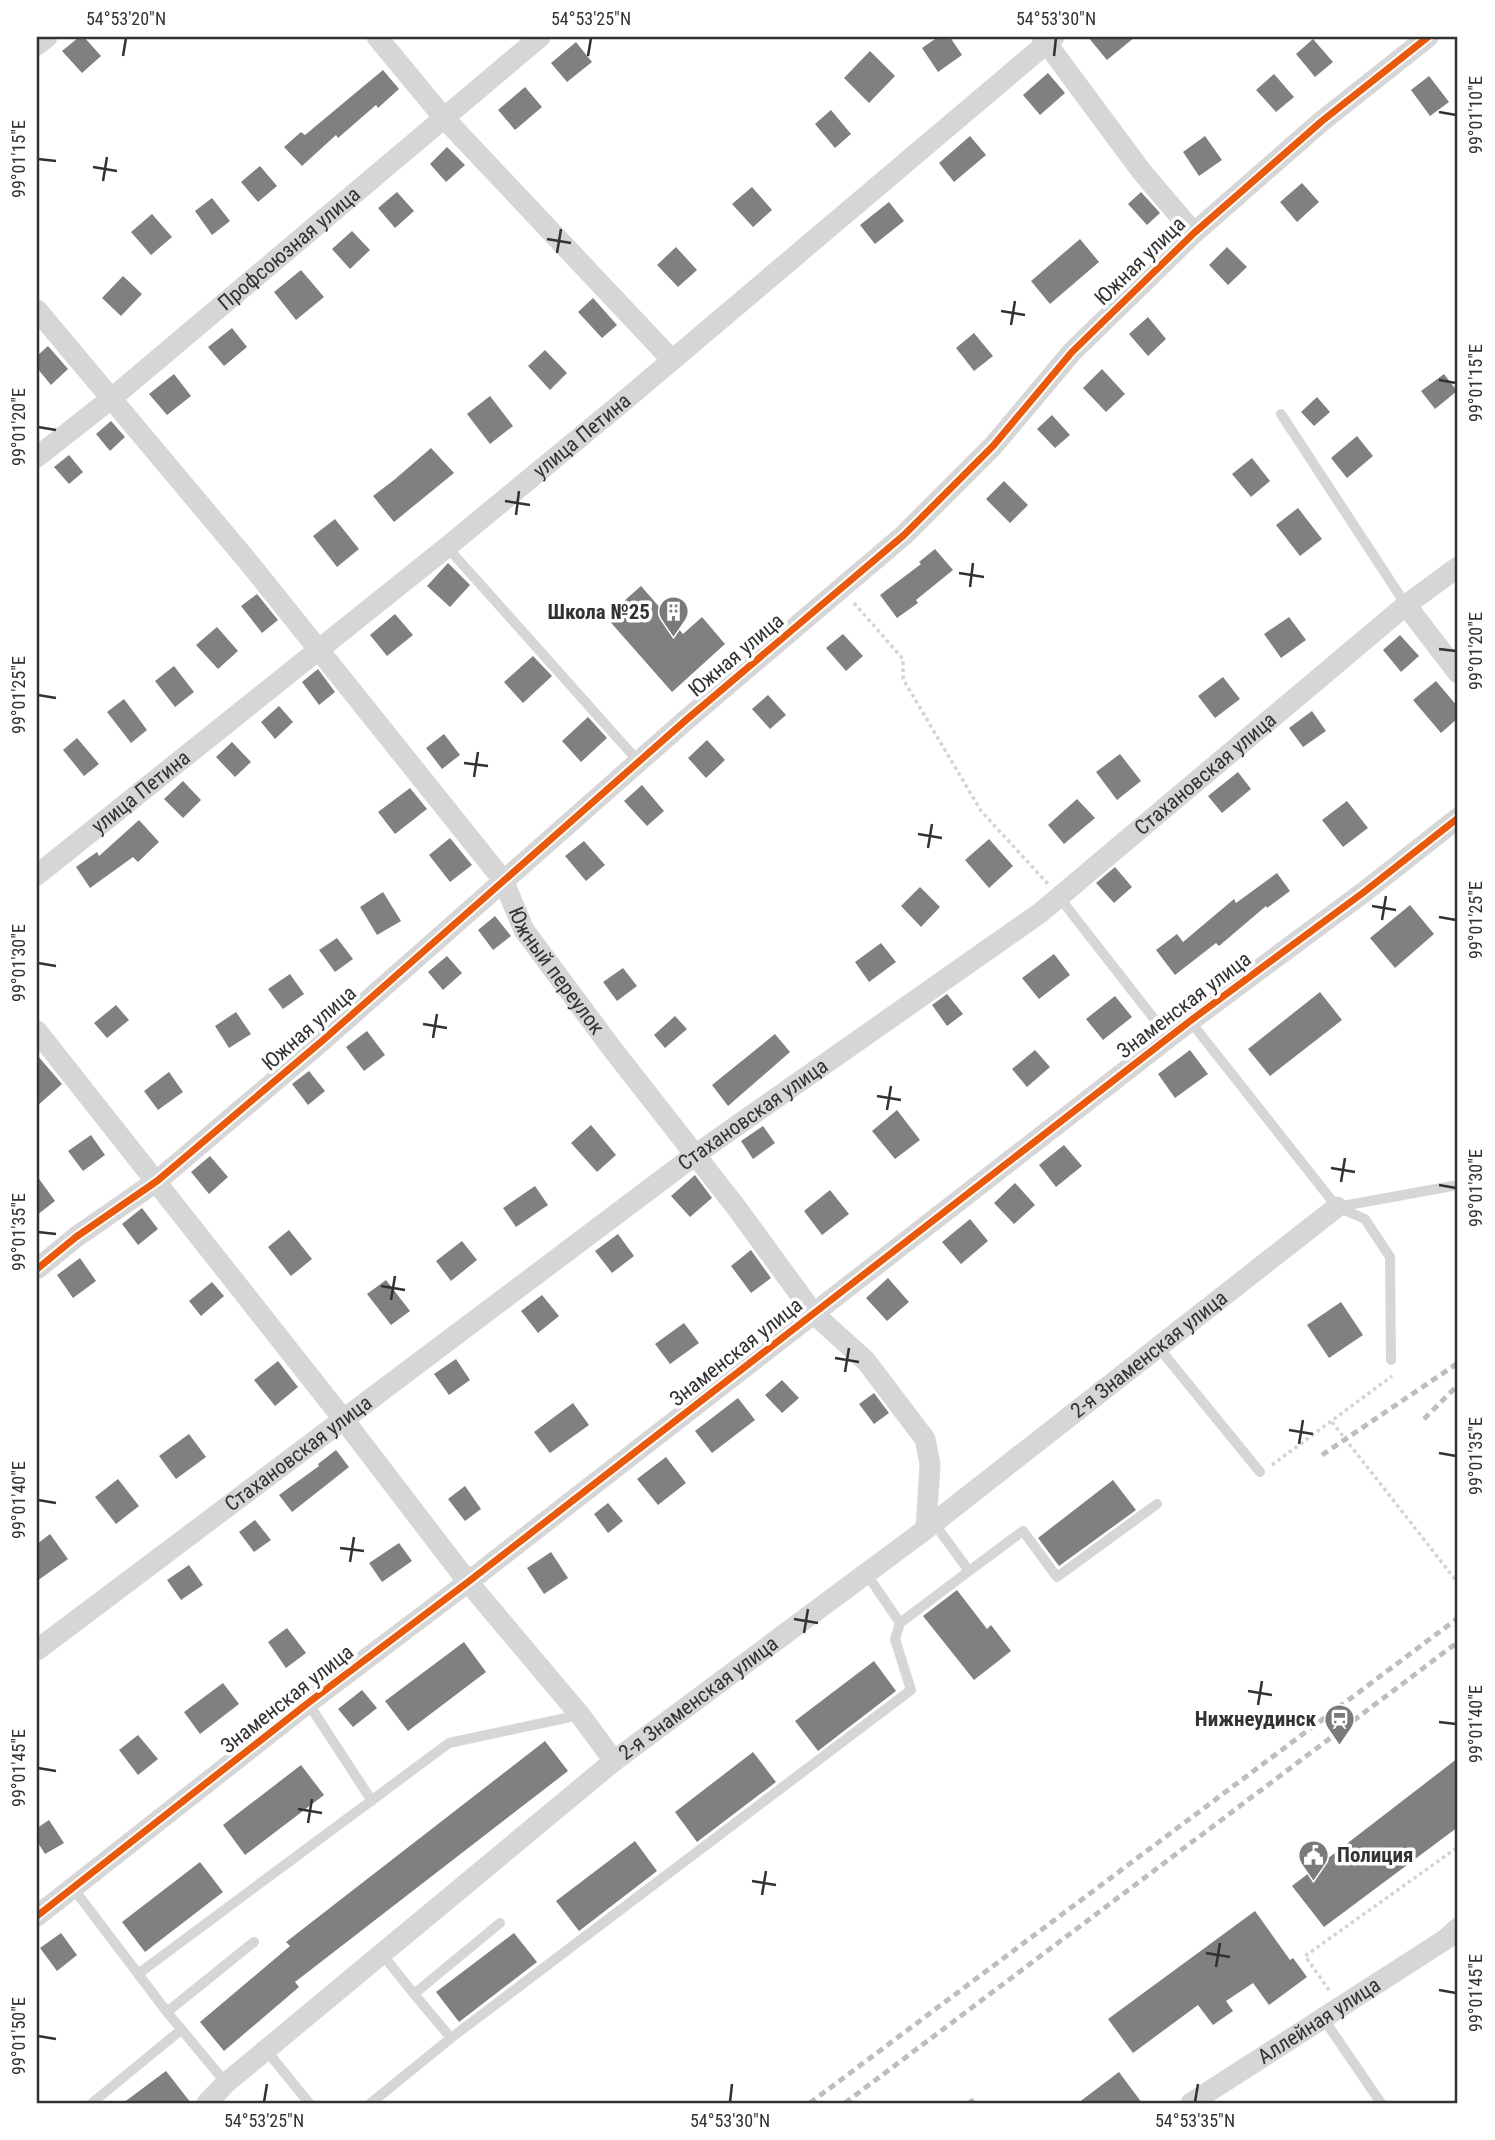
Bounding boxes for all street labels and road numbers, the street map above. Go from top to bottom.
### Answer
street label: Профсоюзная улица [213,182,365,315]
street label: Южная улица [1090,212,1190,310]
street label: улица Петина [529,389,635,483]
street label: Южная улица [684,608,788,702]
street label: Стахановская улица [1130,707,1281,840]
street label: улица Петина [87,745,195,838]
street label: Южный переулок [504,903,609,1039]
street label: Знаменская улица [1112,947,1256,1063]
street label: Южная улица [257,981,361,1075]
street label: Стахановская улица [673,1054,832,1176]
street label: 2-я Знаменская улица [1066,1286,1232,1423]
street label: Знаменская улица [665,1293,807,1411]
street label: Стахановская улица [220,1390,376,1516]
street label: 2-я Знаменская улица [614,1631,783,1765]
street label: Знаменская улица [216,1640,358,1758]
street label: Аллейная улица [1253,1973,1385,2069]

